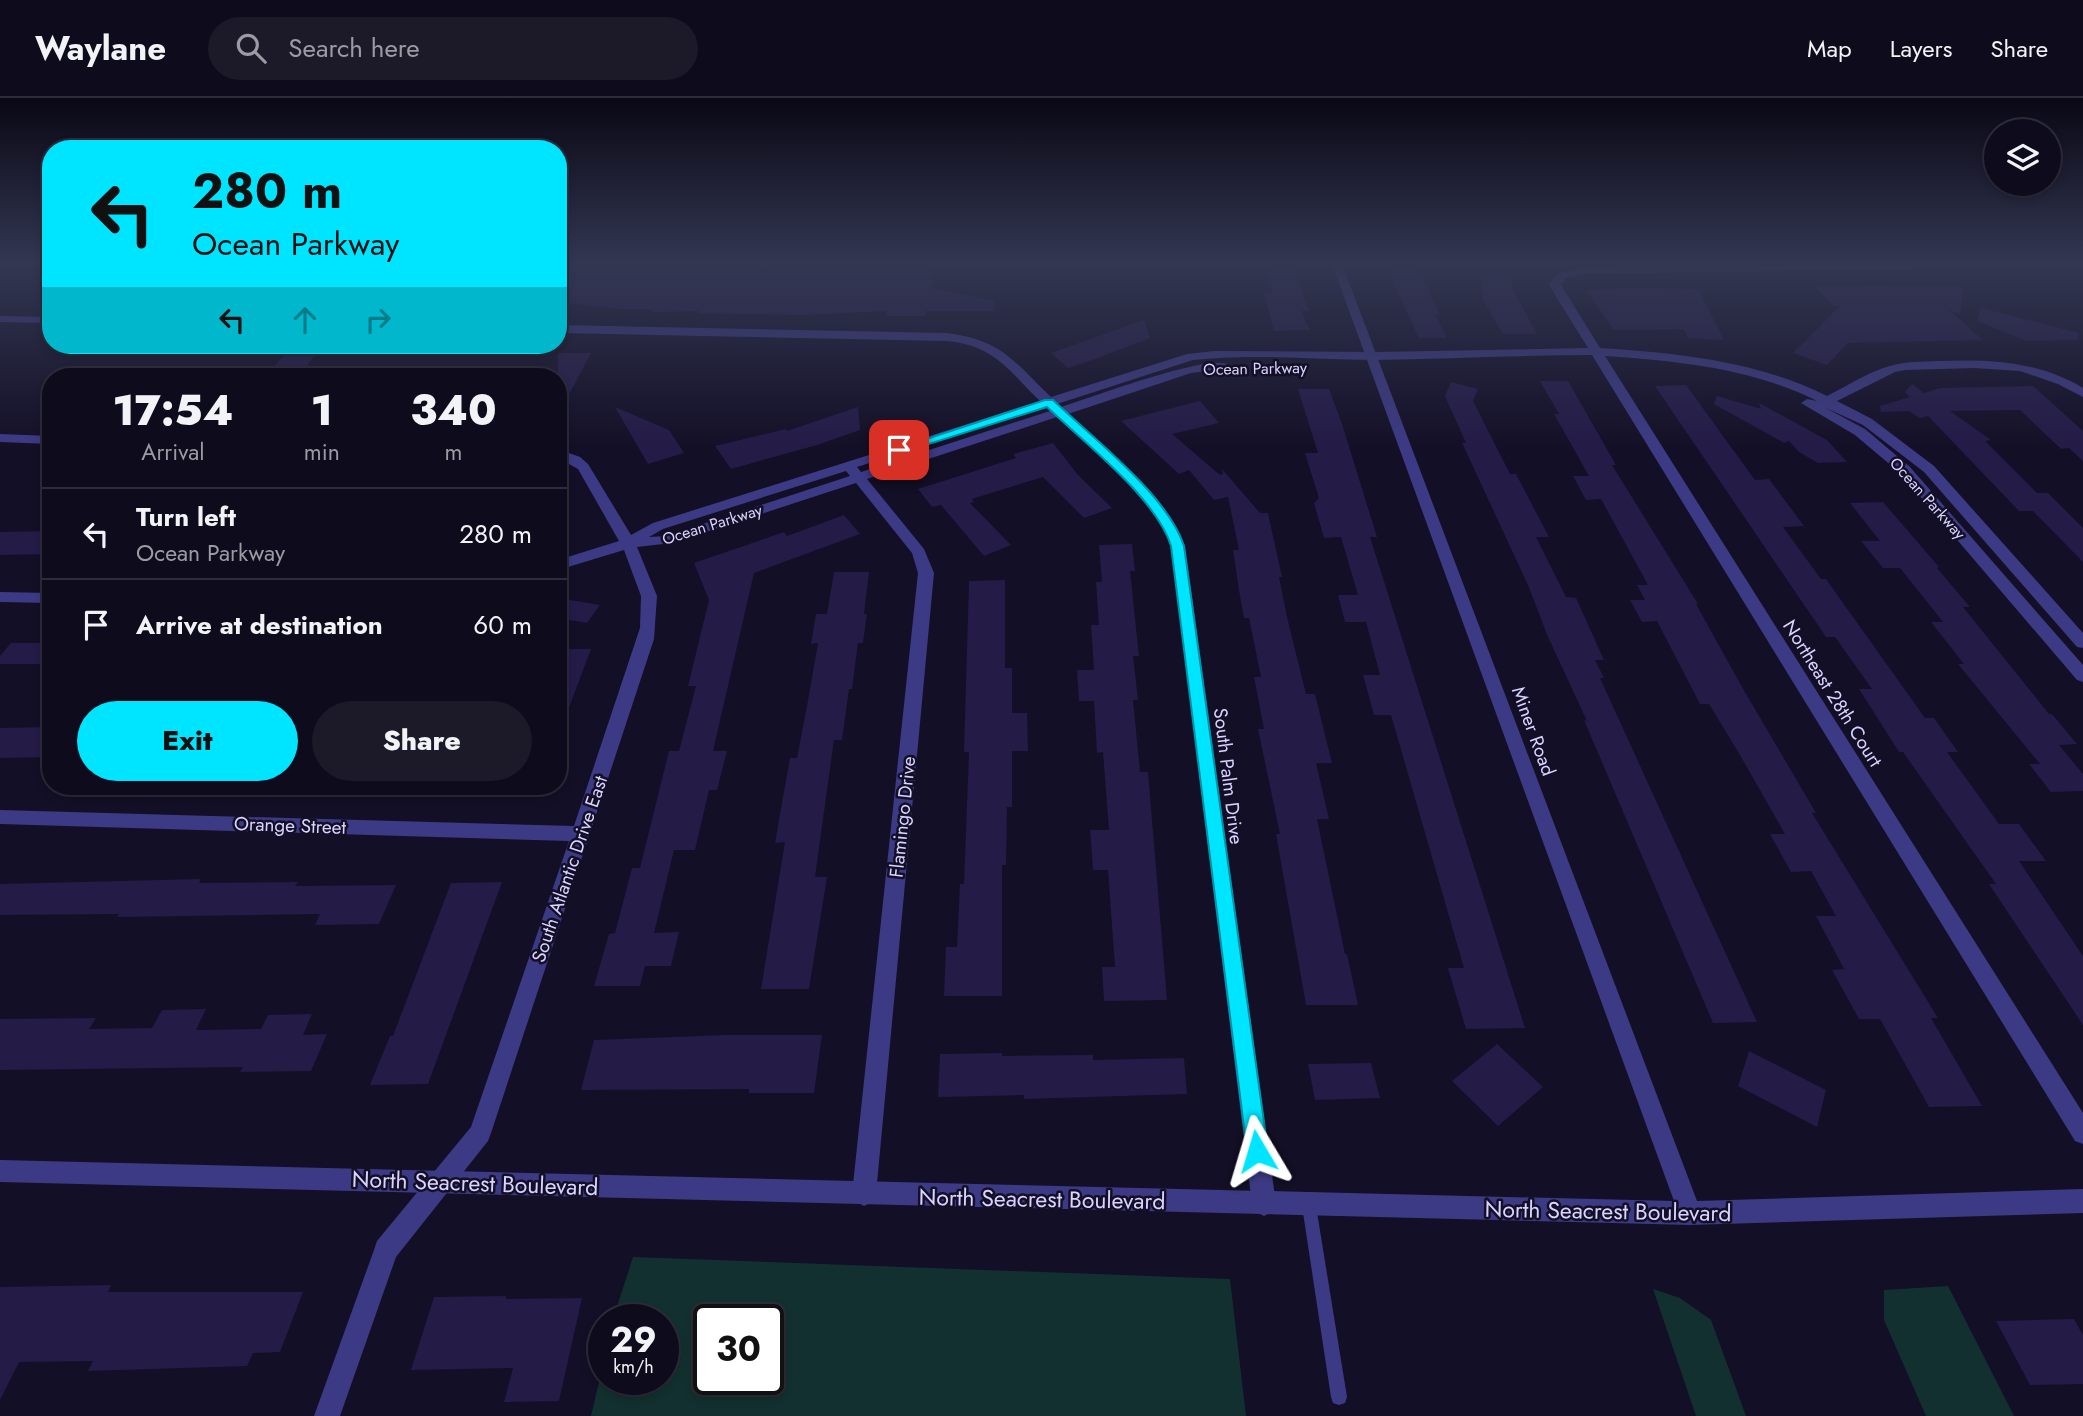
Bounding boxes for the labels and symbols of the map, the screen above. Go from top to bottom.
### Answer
street label: Ocean Parkway [1203,356,1308,381]
pin [869,420,929,480]
street label: Ocean Parkway [1884,452,1972,545]
street label: Ocean Parkway [659,498,766,551]
street label: Northeast 28th Court [1776,615,1889,772]
street label: Miner Road [1505,683,1562,780]
street label: South Palm Drive [1207,706,1250,846]
street label: Flamingo Drive [883,755,922,879]
street label: South Atlantic Drive East [525,772,614,966]
street label: Orange Street [233,810,347,841]
position arrow [1220,1114,1294,1188]
street label: North Seacrest Boulevard [351,1162,599,1204]
street label: North Seacrest Boulevard [918,1180,1166,1218]
street label: North Seacrest Boulevard [1484,1192,1732,1230]
speed limit sign: 30 [693,1304,784,1395]

